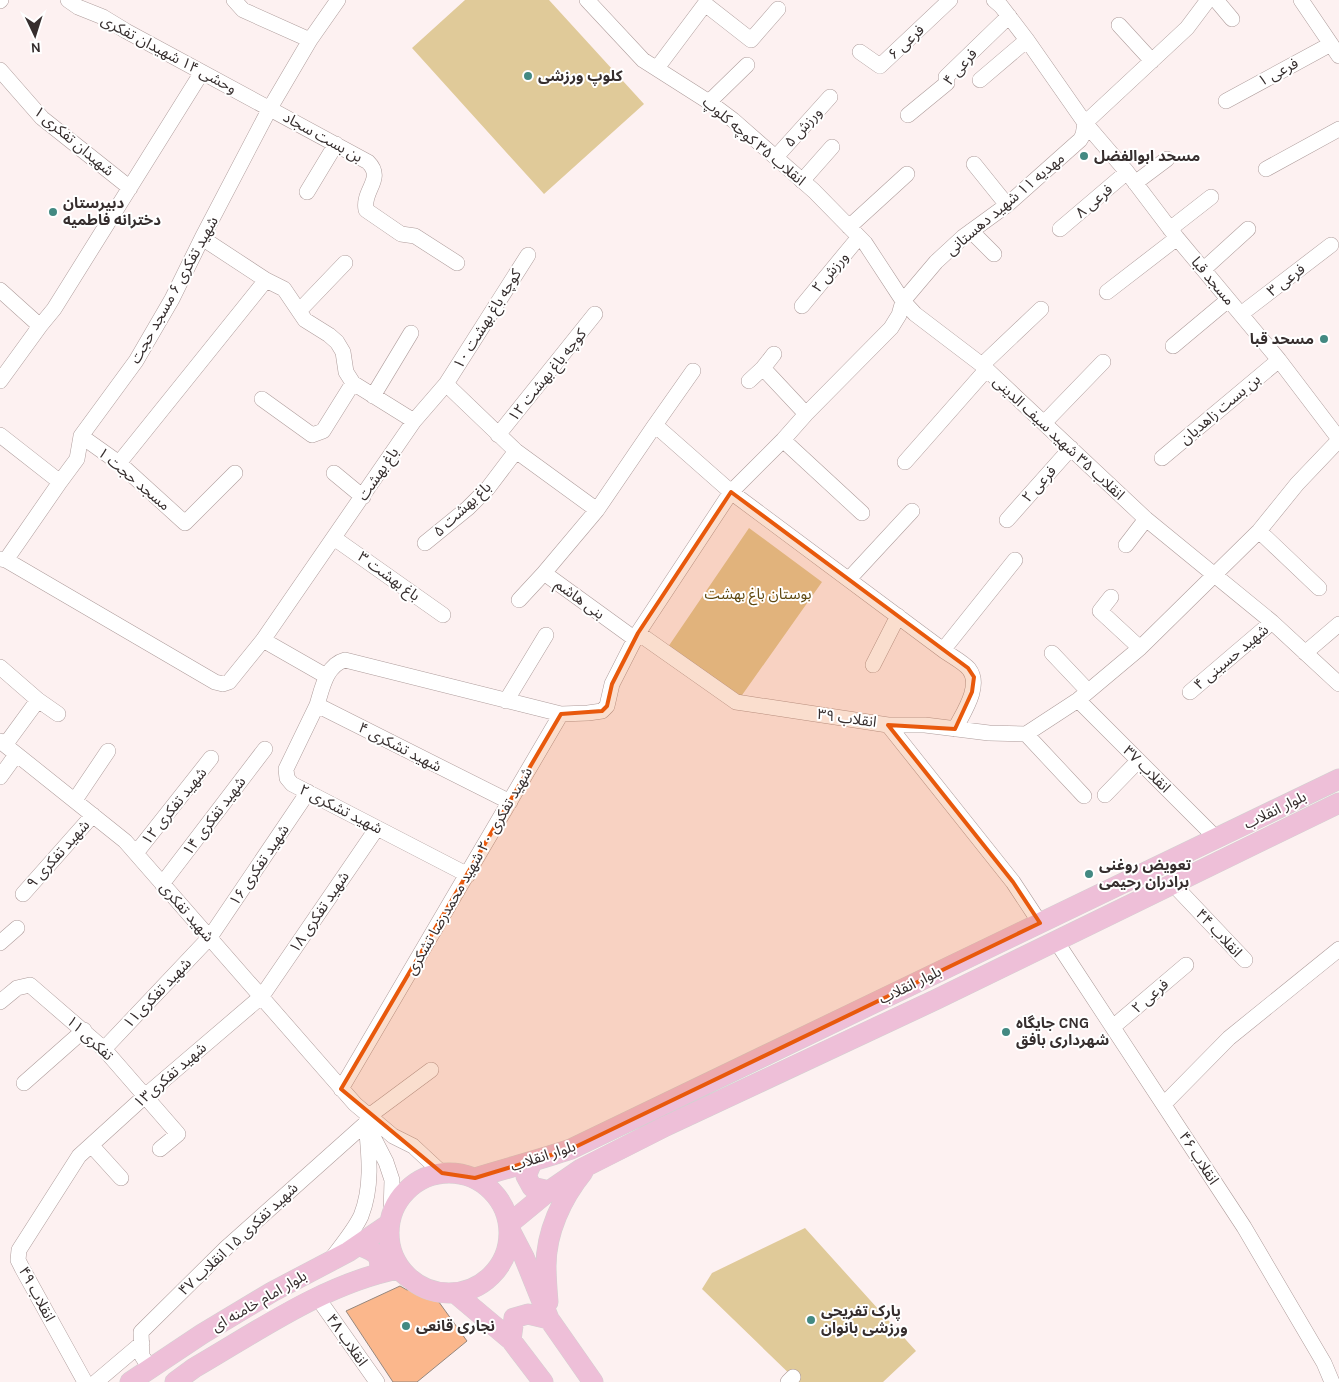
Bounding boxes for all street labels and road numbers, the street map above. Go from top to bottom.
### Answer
street label: وحشی ۱۴ شهیدان تفکری [98,11,240,97]
street label: فرعی ۶ [884,21,928,63]
street label: فرعی ۴ [939,45,981,89]
street label: فرعی ۱ [1255,54,1301,90]
street label: انقلاب ۳۵ کوچه کلوپ [698,93,809,190]
street label: شهیدان تفکری ۱ [30,102,118,180]
street label: ورزش ۵ [780,103,826,151]
street label: بن بست سجاد [280,108,366,166]
street label: مهدیه ۱۱ شهید دهستانی [942,149,1068,259]
street label: فرعی ۸ [1072,180,1116,222]
street label: شهید تفکری ۶ مسجد حجت [126,213,222,367]
street label: ورزش ۲ [808,248,852,296]
street label: مسجد قبا [1187,253,1239,309]
street label: فرعی ۳ [1263,260,1309,300]
street label: کوچه باغ بهشت ۱۰ [449,265,528,374]
street label: کوچه باغ بهشت ۱۲ [504,324,593,427]
street label: بن بست زاهدیان [1176,370,1264,448]
street label: انقلاب ۳۵ شهید سیف الدینی [990,372,1128,504]
street label: مسجد حجت ۱ [94,444,174,514]
street label: باغ بهشت [354,444,405,506]
street label: فرعی ۲ [1018,462,1060,506]
street label: باغ بهشت ۵ [429,478,497,543]
street label: باغ بهشت ۳ [353,547,424,607]
street label: بنی هاشم [550,575,608,625]
street label: شهید حسینی ۴ [1190,620,1272,693]
street label: انقلاب ۳۹ [816,705,878,731]
street label: شهید تشکری ۴ [355,718,445,776]
street label: انقلاب ۳۷ [1120,742,1174,796]
street label: شهید تفکری ۱۲ [137,764,211,848]
street label: شهید تفکری ۲۰ شهید محمدرضا تشکری [402,764,536,978]
street label: شهید تفکری ۱۴ [178,773,250,859]
street label: شهید تشکری ۲ [296,780,386,838]
street label: بلوار انقلاب [1241,787,1309,833]
street label: شهید تفکری ۹ [23,816,93,892]
street label: شهید تفکری ۱۶ [225,821,293,909]
street label: شهید تفکری ۱۸ [285,868,353,956]
street label: شهید تفکری [156,878,218,946]
street label: انقلاب ۴۴ [1192,905,1246,961]
street label: شهید تفکری۱۱ [119,954,195,1032]
street label: بلوار انقلاب [876,962,944,1008]
street label: فرعی ۲ [1128,975,1172,1017]
street label: تفکری ۱۱ [63,1012,117,1064]
street label: شهید تفکری۱۳ [130,1038,210,1111]
street label: انقلاب ۴۶ [1175,1128,1223,1188]
street label: بلوار انقلاب [508,1137,578,1175]
street label: شهید تفکری ۱۵ انقلاب ۴۷ [174,1179,302,1299]
street label: انقلاب ۴۹ [15,1263,59,1325]
street label: بلوار امام خامنه ای [208,1266,311,1337]
street label: انقلاب ۴۸ [323,1310,371,1370]

